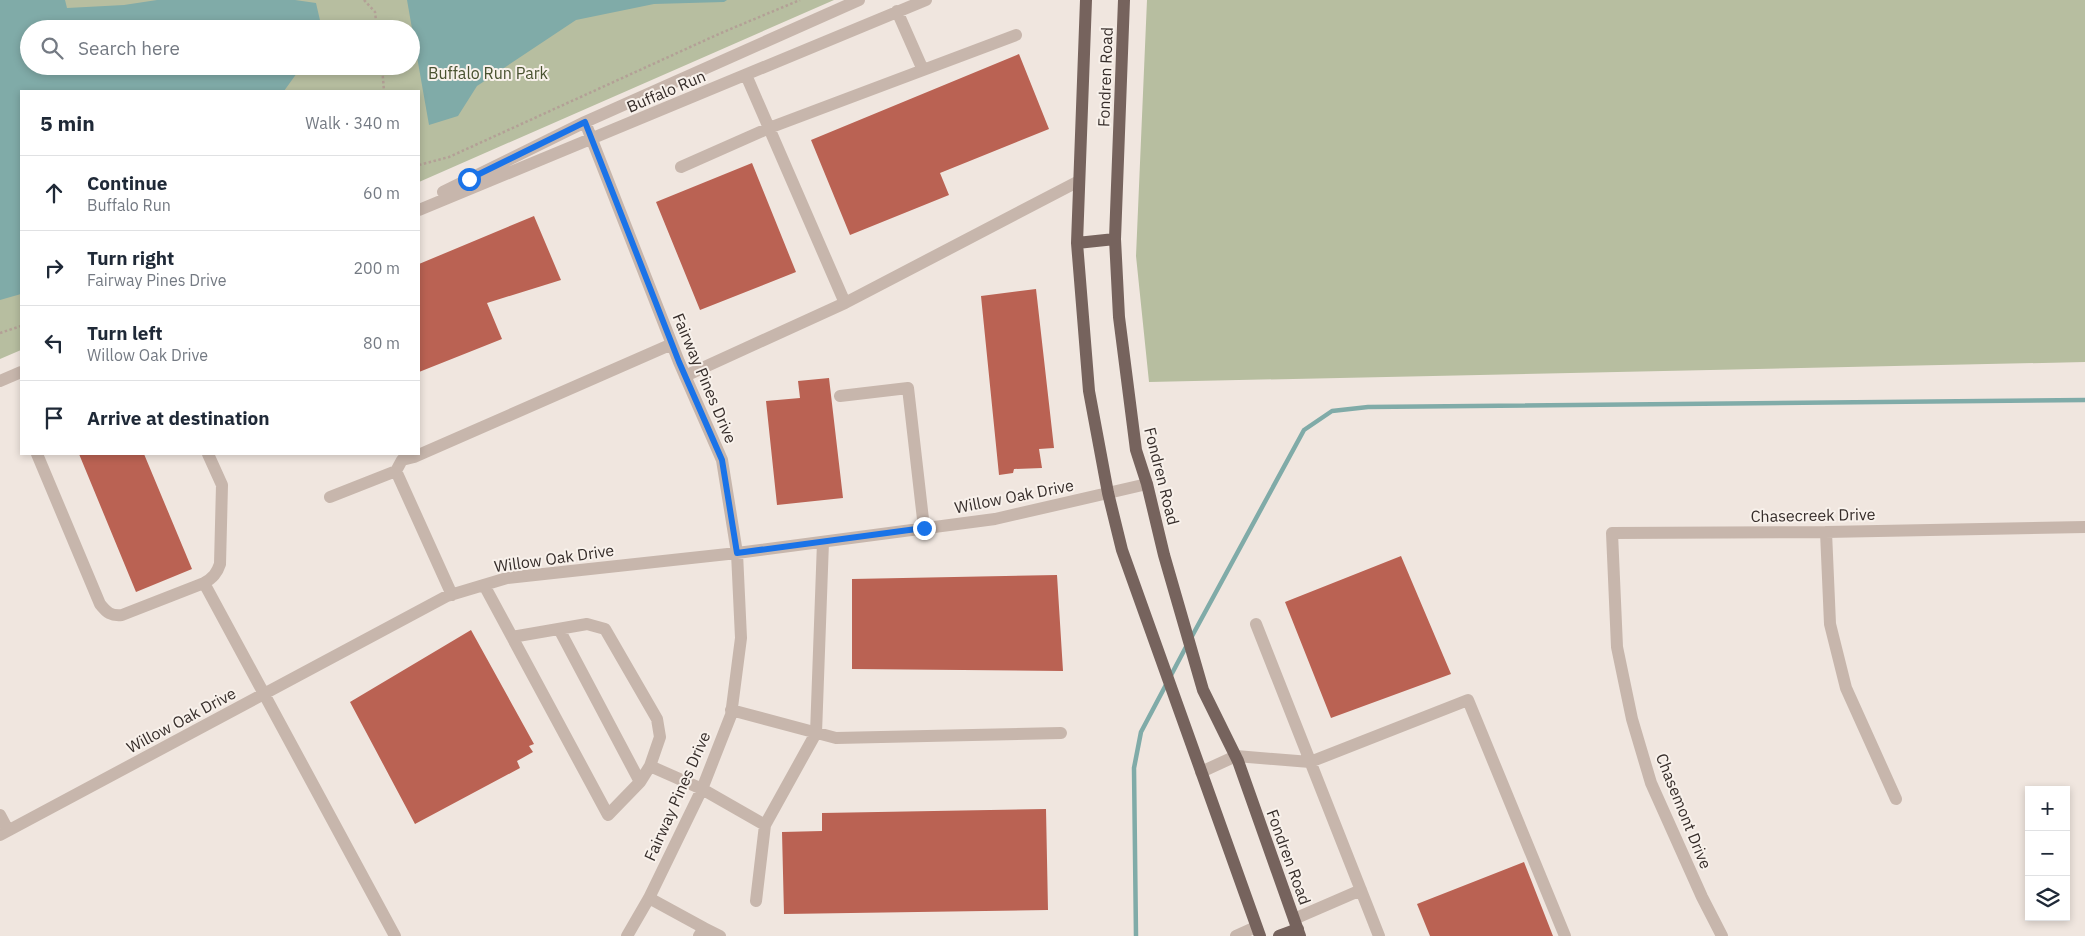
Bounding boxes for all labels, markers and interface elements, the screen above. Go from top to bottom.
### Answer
search box [20,20,420,75]
street label: Fondren Road [1093,27,1117,127]
icon: search [38,34,66,62]
text: Search here [78,36,180,60]
park label: Buffalo Run Park [428,63,549,83]
street label: Buffalo Run [623,65,709,117]
text: 5 min [40,109,95,137]
text: Walk · 340 m [305,113,400,133]
route start [458,168,481,191]
text: Continue [87,171,167,195]
icon: ahead [40,179,68,207]
text: 60 m [363,183,400,203]
text: Buffalo Run [87,195,171,215]
text: Turn right [87,246,174,270]
icon: right [40,254,68,282]
text: 200 m [353,258,400,278]
text: Fairway Pines Drive [87,270,226,290]
street label: Fairway Pines Drive [669,310,742,446]
text: Turn left [87,321,163,345]
icon: left [40,329,68,357]
text: 80 m [363,333,400,353]
text: Willow Oak Drive [87,345,208,365]
icon: arrive [40,404,68,432]
text: Arrive at destination [87,406,270,430]
street label: Fondren Road [1140,425,1184,527]
street label: Willow Oak Drive [953,475,1076,517]
street label: Chasecreek Drive [1750,504,1876,526]
route end [913,517,936,540]
street label: Willow Oak Drive [493,540,616,576]
street label: Willow Oak Drive [123,683,239,757]
street label: Fairway Pines Drive [640,728,715,864]
street label: Chasemont Drive [1652,750,1716,872]
map controls [2025,786,2070,921]
button: + [2025,786,2070,831]
street label: Fondren Road [1262,807,1316,907]
button: − [2025,831,2070,876]
button: layers [2025,876,2070,921]

